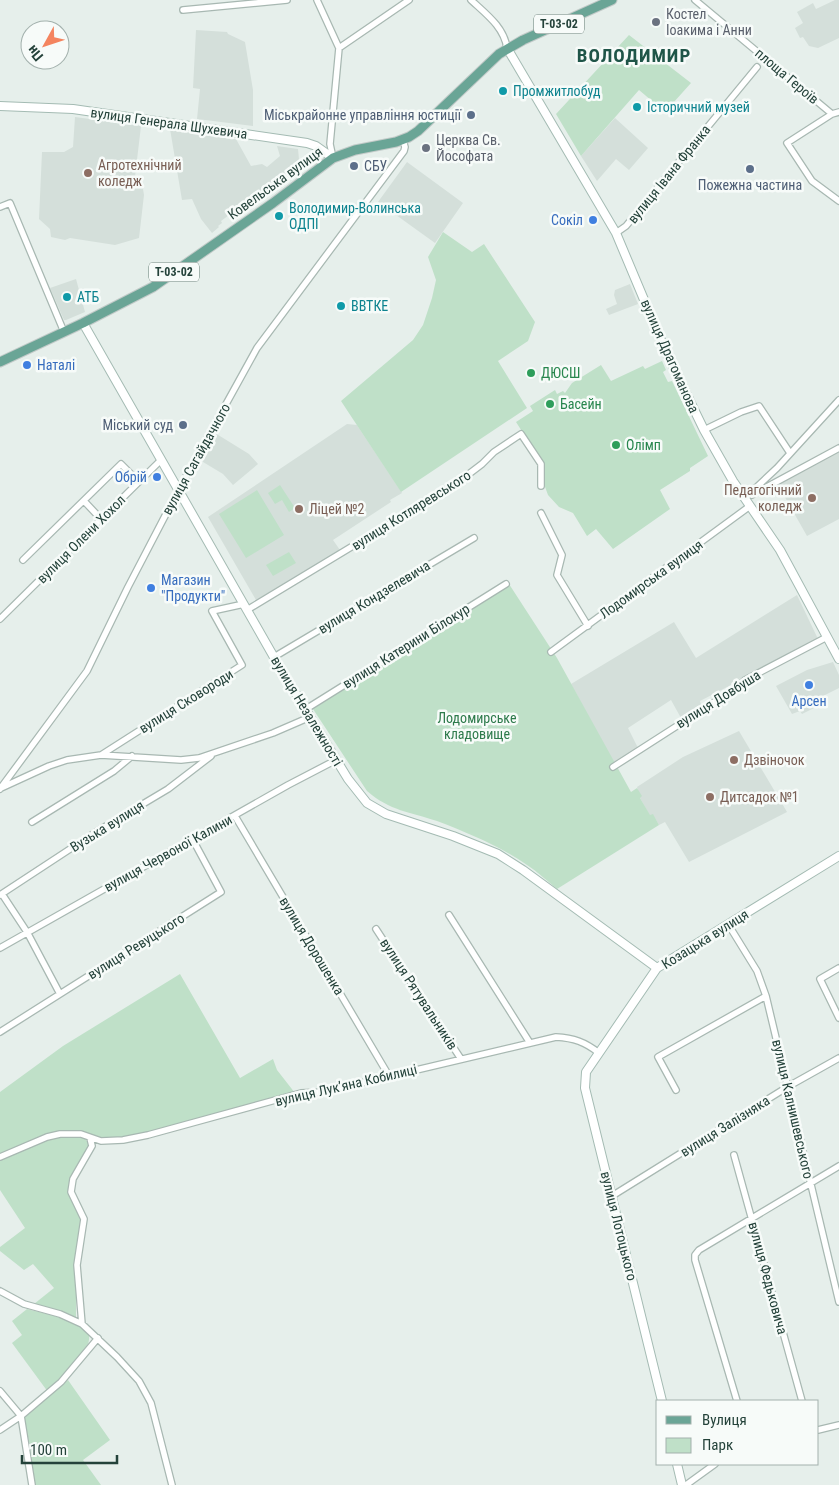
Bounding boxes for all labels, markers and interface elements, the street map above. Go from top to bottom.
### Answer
place label: Костел Іоакима і Анни [666,6,752,38]
road number: Т-03-02 [534,14,584,34]
marker: Костел Іоакима і Анни [650,16,662,28]
north arrow [20,20,70,70]
text: Пн [24,42,46,64]
district label: ВОЛОДИМИР [577,44,691,67]
street label: площа Героїв [752,45,822,107]
place label: Промжитлобуд [513,83,601,99]
marker: Промжитлобуд [497,85,509,97]
place label: Історичний музей [647,99,750,115]
marker: Історичний музей [631,101,643,113]
street label: вулиця Генерала Шухевича [90,104,248,142]
place label: Міськрайонне управління юстиції [264,107,462,123]
marker: Міськрайонне управління юстиції [465,109,477,121]
street label: вулиця Івана Франка [624,122,714,226]
place label: Церква Св. Йософата [436,132,501,164]
marker: Церква Св. Йософата [420,142,432,154]
street label: Ковельська вулиця [225,143,325,223]
place label: Агротехнічний коледж [98,157,182,189]
place label: СБУ [364,158,388,174]
marker: СБУ [348,160,360,172]
marker: Пожежна частина [744,163,756,175]
marker: Агротехнічний коледж [82,167,94,179]
place label: Пожежна частина [698,177,802,193]
place label: Володимир-Волинська ОДПІ [289,200,421,232]
marker: Володимир-Волинська ОДПІ [273,210,285,222]
place label: Сокіл [551,212,583,228]
marker: Сокіл [587,214,599,226]
road number: Т-03-02 [149,262,199,282]
place label: АТБ [77,289,99,305]
marker: АТБ [61,291,73,303]
street label: вулиця Драгоманова [638,297,702,415]
place label: ВВТКЕ [351,298,388,314]
marker: ВВТКЕ [335,300,347,312]
place label: Наталі [37,357,75,373]
marker: Наталі [21,359,33,371]
place label: ДЮСШ [541,365,580,381]
marker: ДЮСШ [525,367,537,379]
place label: Басейн [560,396,602,412]
marker: Басейн [544,398,556,410]
street label: вулиця Сагайдачного [159,400,233,518]
place label: Міський суд [102,417,173,433]
marker: Міський суд [177,419,189,431]
place label: Олімп [626,437,661,453]
marker: Олімп [610,439,622,451]
street label: вулиця Котляревського [348,467,474,553]
place label: Обрій [115,469,147,485]
marker: Обрій [151,471,163,483]
place label: Педагогічний коледж [724,482,802,514]
street label: вулиця Олени Хохол [34,492,128,586]
marker: Педагогічний коледж [806,492,818,504]
place label: Ліцей №2 [309,501,364,517]
marker: Ліцей №2 [293,503,305,515]
street label: Лодомирська вулиця [596,536,706,622]
street label: вулиця Кондзелевича [315,557,433,637]
place label: Магазин "Продукти" [161,572,225,604]
marker: Магазин "Продукти" [145,582,157,594]
street label: вулиця Катерини Білокур [340,600,472,692]
street label: вулиця Незалежності [268,653,346,769]
street label: вулиця Сковороди [136,666,236,736]
street label: вулиця Довбуша [673,667,763,731]
marker: Арсен [803,679,815,691]
place label: Арсен [791,693,827,709]
park label: Лодомирське кладовище [437,710,517,742]
place label: Дзвіночок [744,752,805,768]
marker: Дзвіночок [728,754,740,766]
place label: Дитсадок №1 [720,789,799,805]
marker: Дитсадок №1 [704,791,716,803]
street label: Вузька вулиця [67,797,147,855]
street label: вулиця Червоної Калини [101,811,235,895]
street label: вулиця Дорошенка [276,894,348,998]
street label: Козацька вулиця [659,906,751,972]
street label: вулиця Ревуцького [85,910,187,982]
street label: вулиця Рятувальників [377,935,461,1053]
street label: вулиця Калнишевського [769,1038,817,1180]
street label: вулиця Лукʼяна Кобилиці [273,1061,419,1109]
street label: вулиця Залізняка [677,1092,773,1160]
street label: вулиця Лотоцького [598,1170,640,1282]
street label: вулиця Федьковича [745,1220,791,1336]
legend [656,1400,819,1465]
text: Вулиця [702,1411,747,1429]
scale bar [22,1432,118,1464]
text: Парк [702,1436,733,1454]
text: 100 m [30,1441,67,1459]

